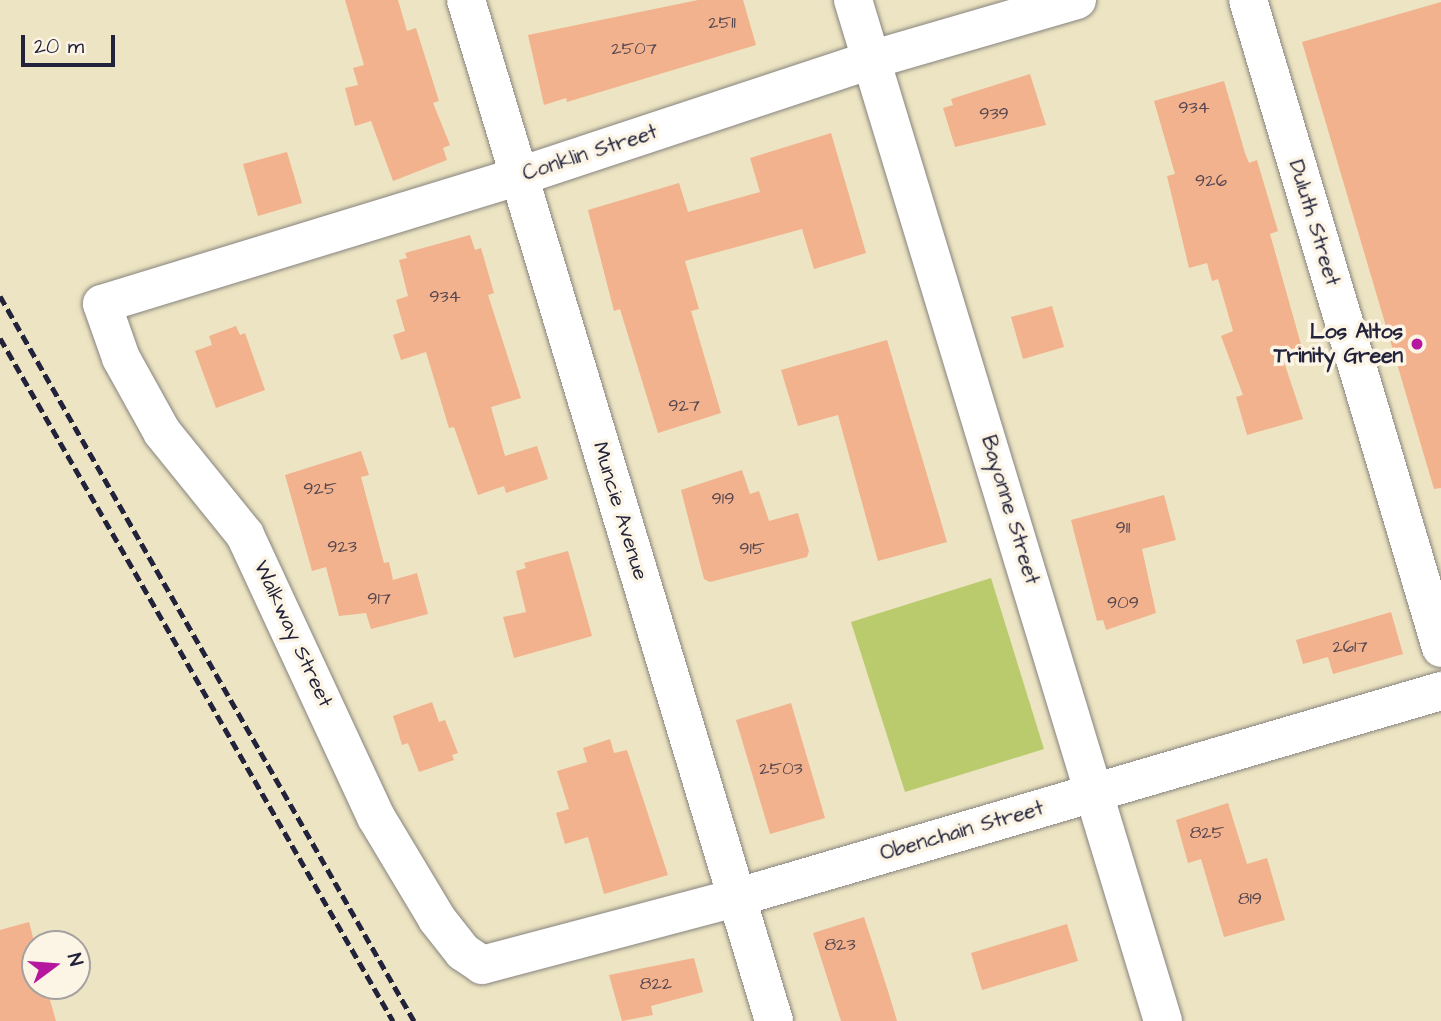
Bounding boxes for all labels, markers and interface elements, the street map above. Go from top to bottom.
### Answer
house number: 2511 [708,12,736,34]
scale bar [24,21,119,65]
text: 20 m [34,32,84,61]
house number: 2507 [611,38,657,60]
house number: 934 [1178,97,1210,119]
house number: 939 [979,103,1009,125]
street label: Conklin Street [519,119,661,187]
street label: Duluth Street [1283,157,1345,289]
house number: 926 [1195,170,1227,192]
house number: 934 [429,286,461,308]
place label: Los Altos Trinity Green [1274,319,1403,369]
marker: Los Altos Trinity Green [1409,336,1425,352]
house number: 927 [668,395,700,417]
street label: Bayonne Street [975,432,1045,588]
street label: Muncie Avenue [587,439,653,583]
house number: 925 [303,478,337,500]
house number: 919 [712,488,734,510]
house number: 911 [1116,517,1130,539]
house number: 923 [327,536,357,558]
house number: 915 [739,538,765,560]
street label: Walkway Street [248,557,338,711]
house number: 917 [367,588,391,610]
house number: 909 [1107,592,1139,614]
house number: 2617 [1333,636,1367,658]
house number: 2503 [759,758,803,780]
street label: Obenchain Street [877,796,1047,866]
house number: 825 [1190,822,1224,844]
house number: 819 [1238,888,1262,910]
north arrow [21,930,91,1000]
house number: 823 [824,934,856,956]
text: N [60,950,89,969]
house number: 822 [640,973,672,995]

